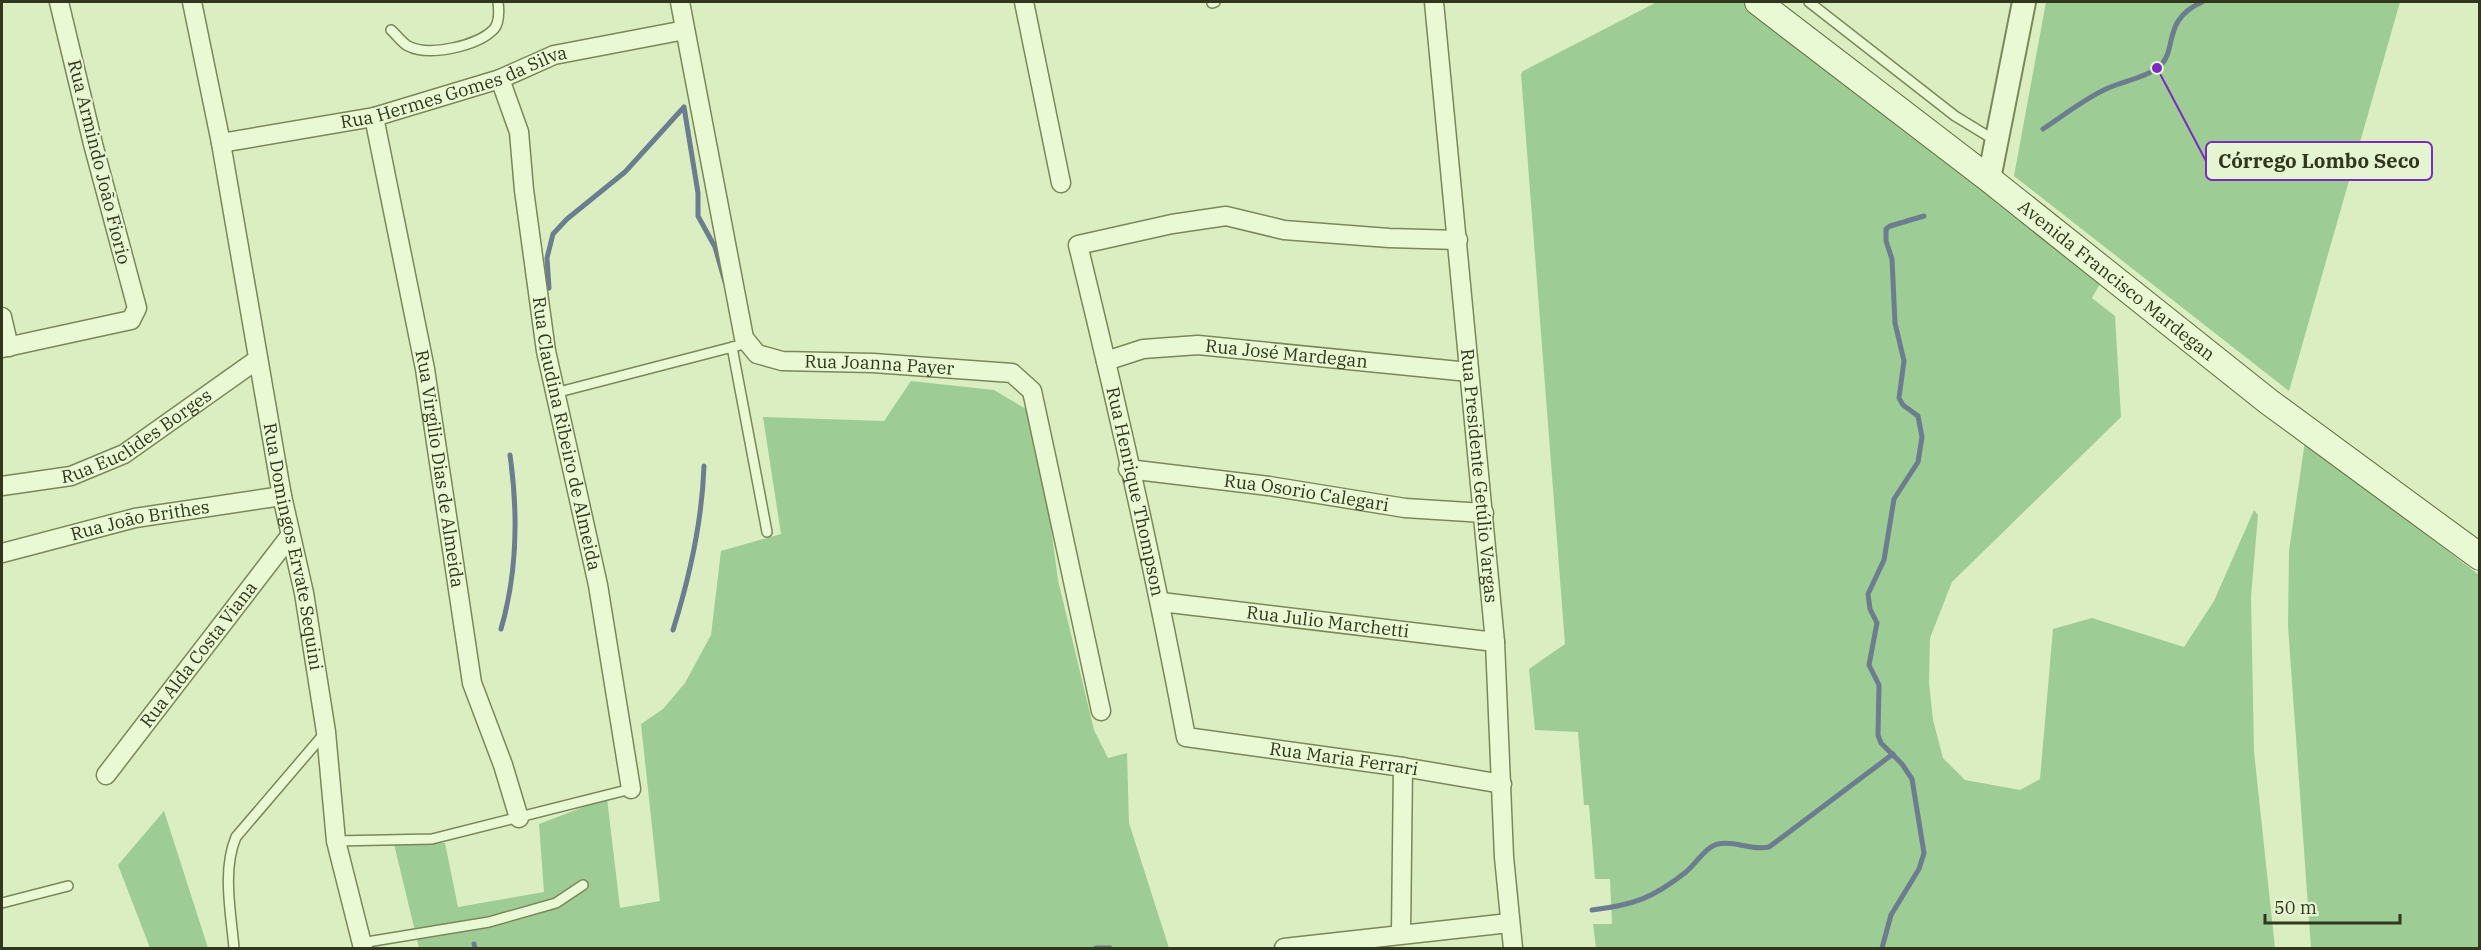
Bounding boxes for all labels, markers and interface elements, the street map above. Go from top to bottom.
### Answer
street label: Rua Hermes Gomes da Silva [338,41,569,134]
street label: Rua Armindo João Fiorio [63,57,136,267]
callout: Córrego Lombo Seco [2206,142,2432,180]
text: Córrego Lombo Seco [2218,147,2420,174]
street label: Avenida Francisco Mardegan [2014,195,2220,366]
street label: Rua Claudina Ribeiro de Almeida [528,295,606,573]
street label: Rua José Mardegan [1204,334,1369,373]
street label: Rua Virgilio Dias de Almeida [410,348,470,589]
street label: Rua Presidente Getúlio Vargas [1456,348,1503,604]
street label: Rua Joanna Payer [804,349,955,380]
street label: Rua Euclides Borges [60,383,216,488]
street label: Rua Henrique Thompson [1101,384,1170,598]
street label: Rua Domingos Ervate Sequini [259,421,328,672]
street label: Rua Osorio Calegari [1223,469,1391,516]
street label: Rua João Brithes [68,495,211,546]
street label: Rua Alda Costa Viana [135,576,262,732]
street label: Rua Julio Marchetti [1245,600,1411,643]
street label: Rua Maria Ferrari [1268,737,1420,780]
scale bar [2265,887,2400,925]
text: 50 m [2274,896,2317,919]

